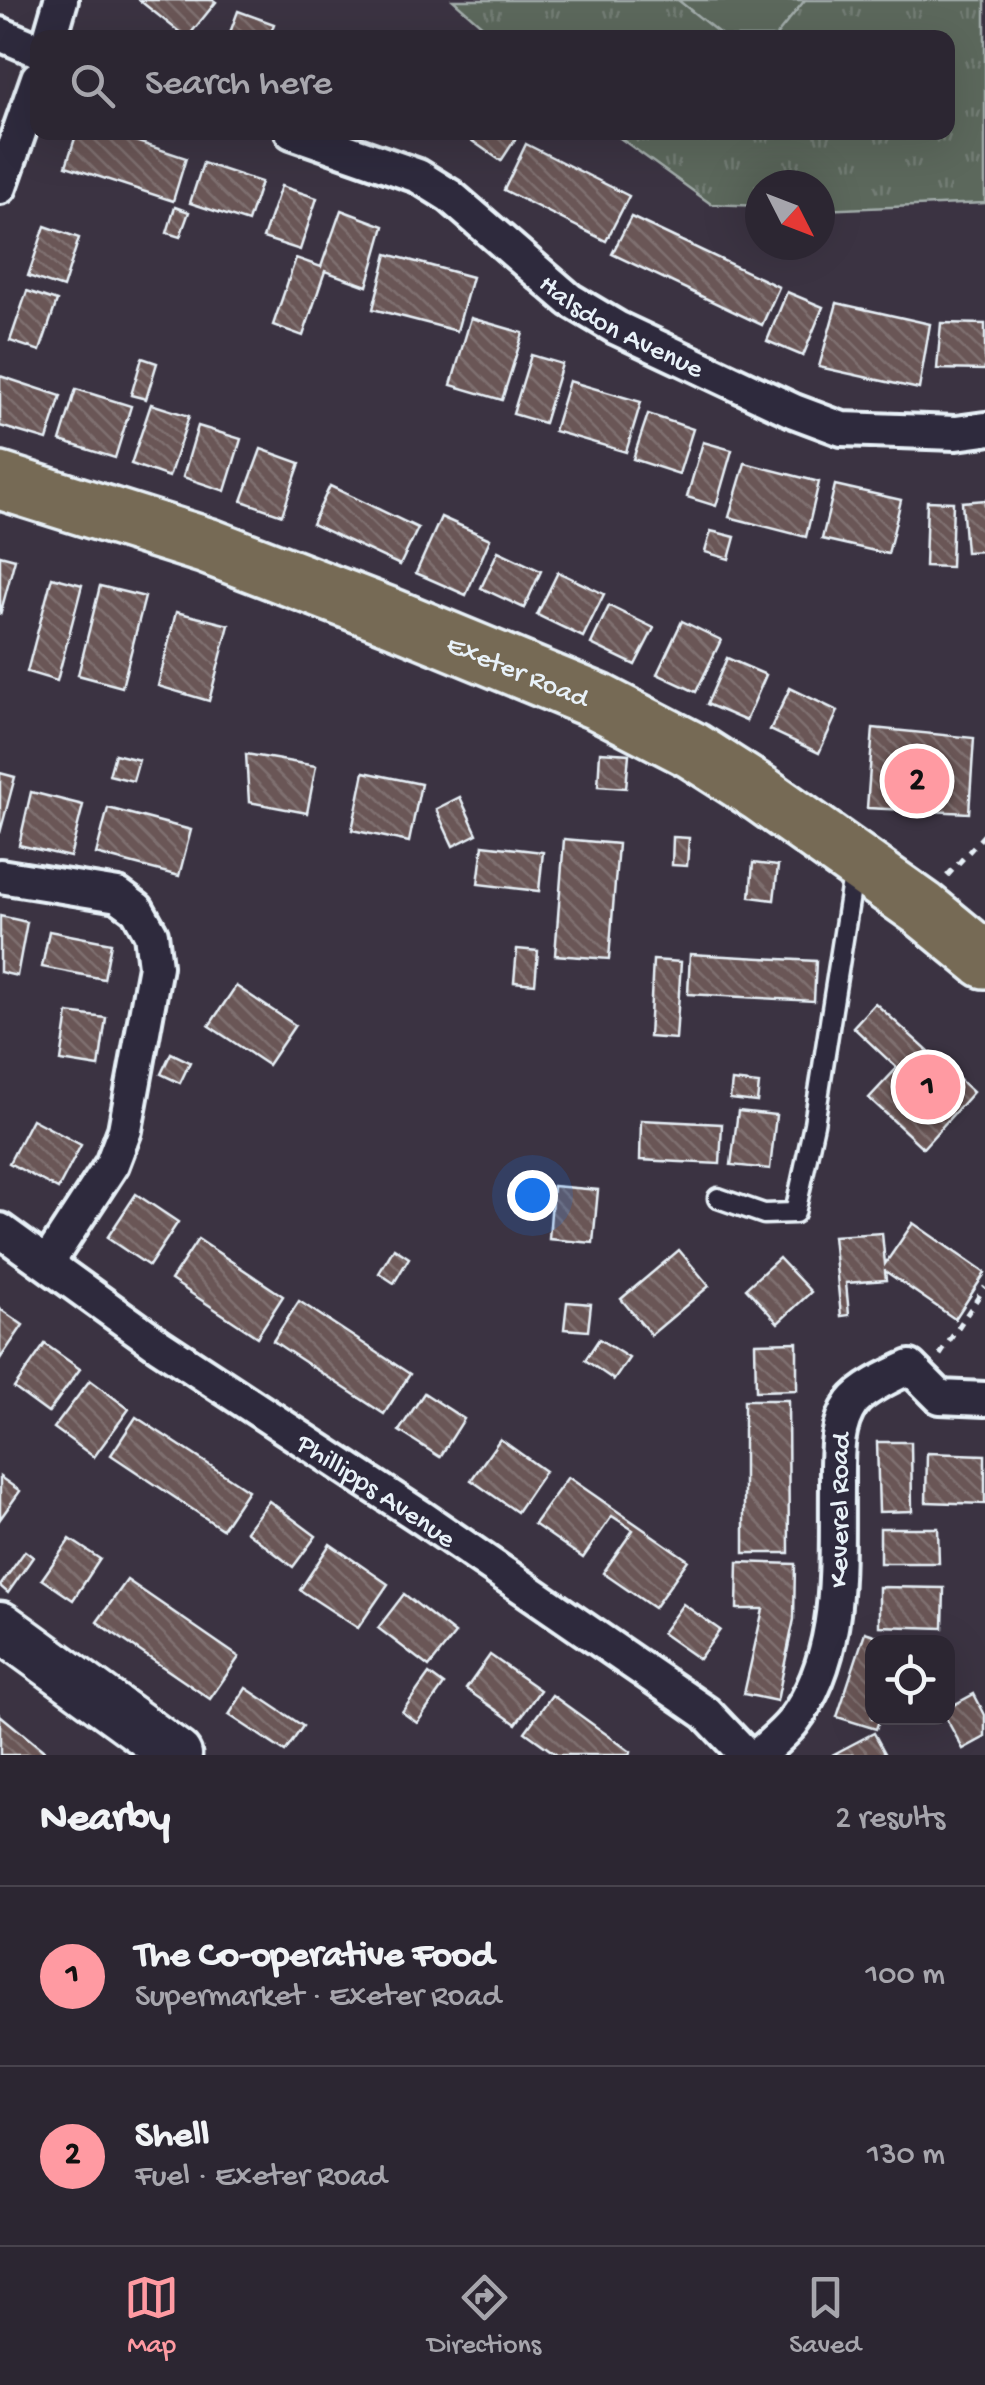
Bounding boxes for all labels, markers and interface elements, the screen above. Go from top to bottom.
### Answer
search box [30,30,955,140]
icon: search [65,58,120,113]
text: Search here [145,63,332,107]
north arrow [745,170,835,260]
street label: Halsdon Avenue [531,269,708,388]
street label: Exeter Road [441,629,595,718]
pin: 2 [884,744,950,818]
pin: 1 [896,1050,960,1124]
your location [507,1170,558,1221]
street label: Phillipps Avenue [289,1428,461,1557]
street label: Keverel Road [824,1428,861,1589]
map controls [865,1635,955,1725]
button: locate [865,1635,955,1725]
text: Nearby [40,1796,170,1845]
text: 2 results [835,1801,945,1839]
text: The Co-operative Food [135,1935,494,1979]
text: 1 [66,1957,79,1995]
text: 100 m [865,1957,945,1995]
text: Supermarket · Exeter Road [135,1979,501,2017]
text: Shell [135,2115,209,2159]
text: 2 [65,2137,80,2175]
text: 130 m [867,2137,945,2175]
text: Fuel · Exeter Road [135,2159,387,2197]
tab: Map [124,2270,179,2363]
tab: Directions [427,2270,541,2363]
tab: Saved [789,2270,861,2363]

